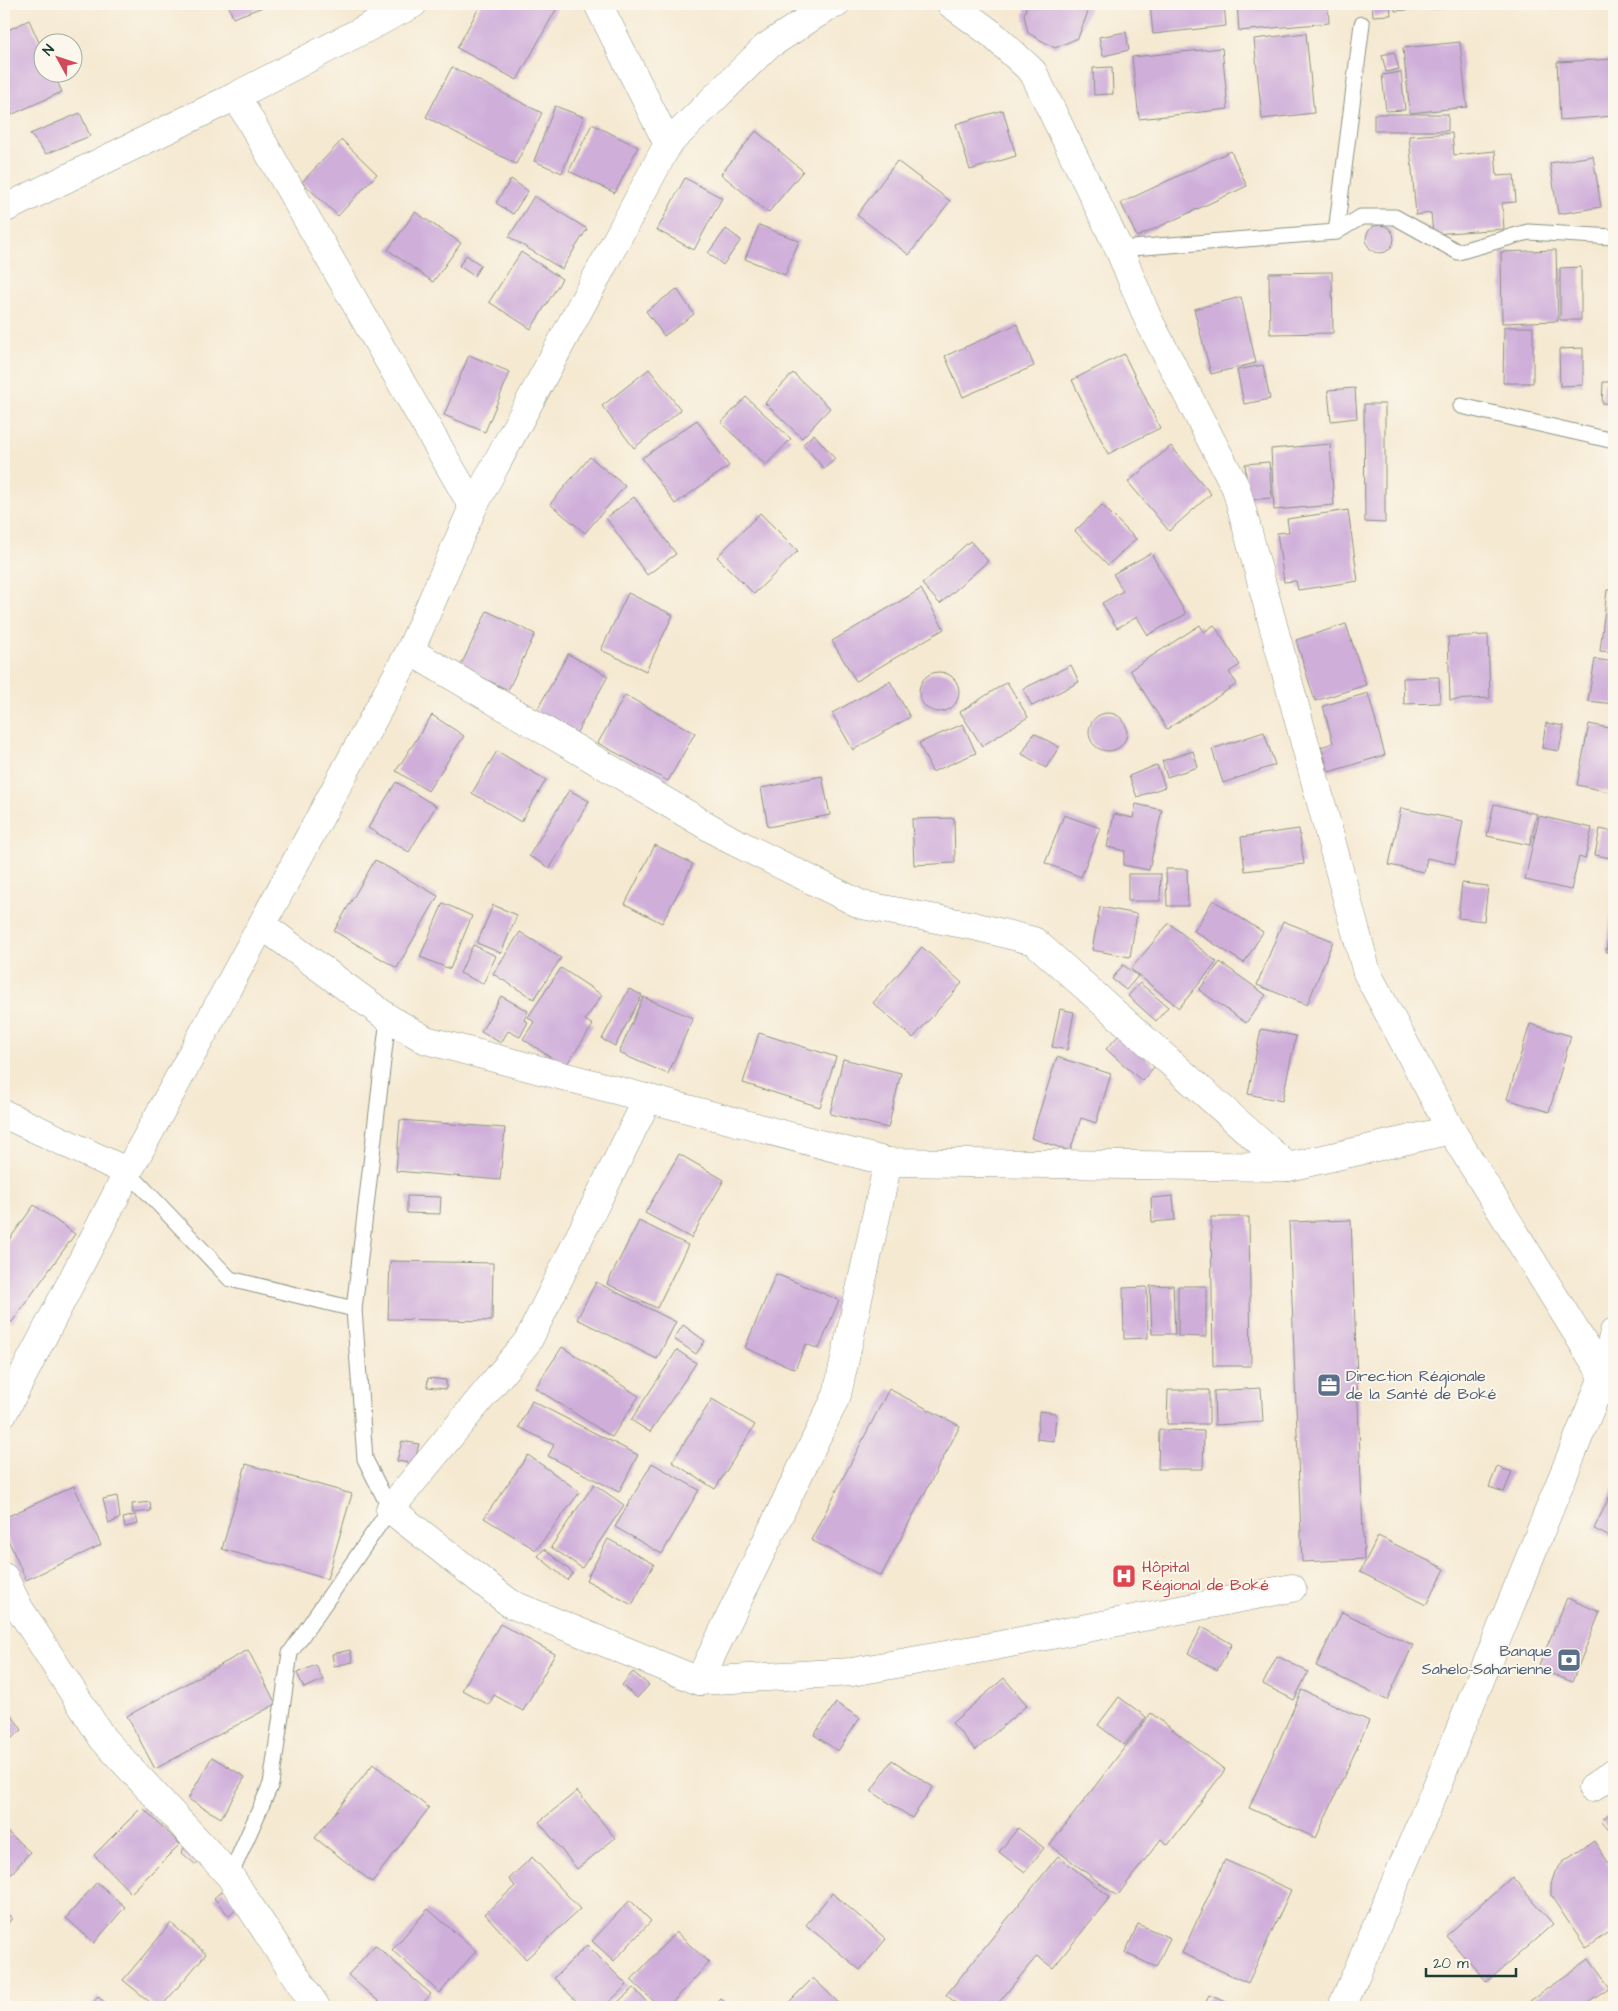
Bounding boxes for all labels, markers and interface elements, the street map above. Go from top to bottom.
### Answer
north arrow [32,32,82,82]
text: N [38,40,59,60]
place label: Direction Régionale de la Santé de Boké [1346,1365,1497,1405]
office icon: Direction Régionale de la Santé de Boké [1316,1372,1342,1398]
place label: Hôpital Régional de Boké [1142,1556,1269,1597]
hospital icon: Hôpital Régional de Boké [1111,1563,1137,1589]
place label: Banque Sahelo-Saharienne [1421,1640,1552,1680]
bank icon: Banque Sahelo-Saharienne [1556,1647,1582,1673]
scale bar [1426,1946,1516,1978]
text: 20 m [1433,1953,1469,1974]

